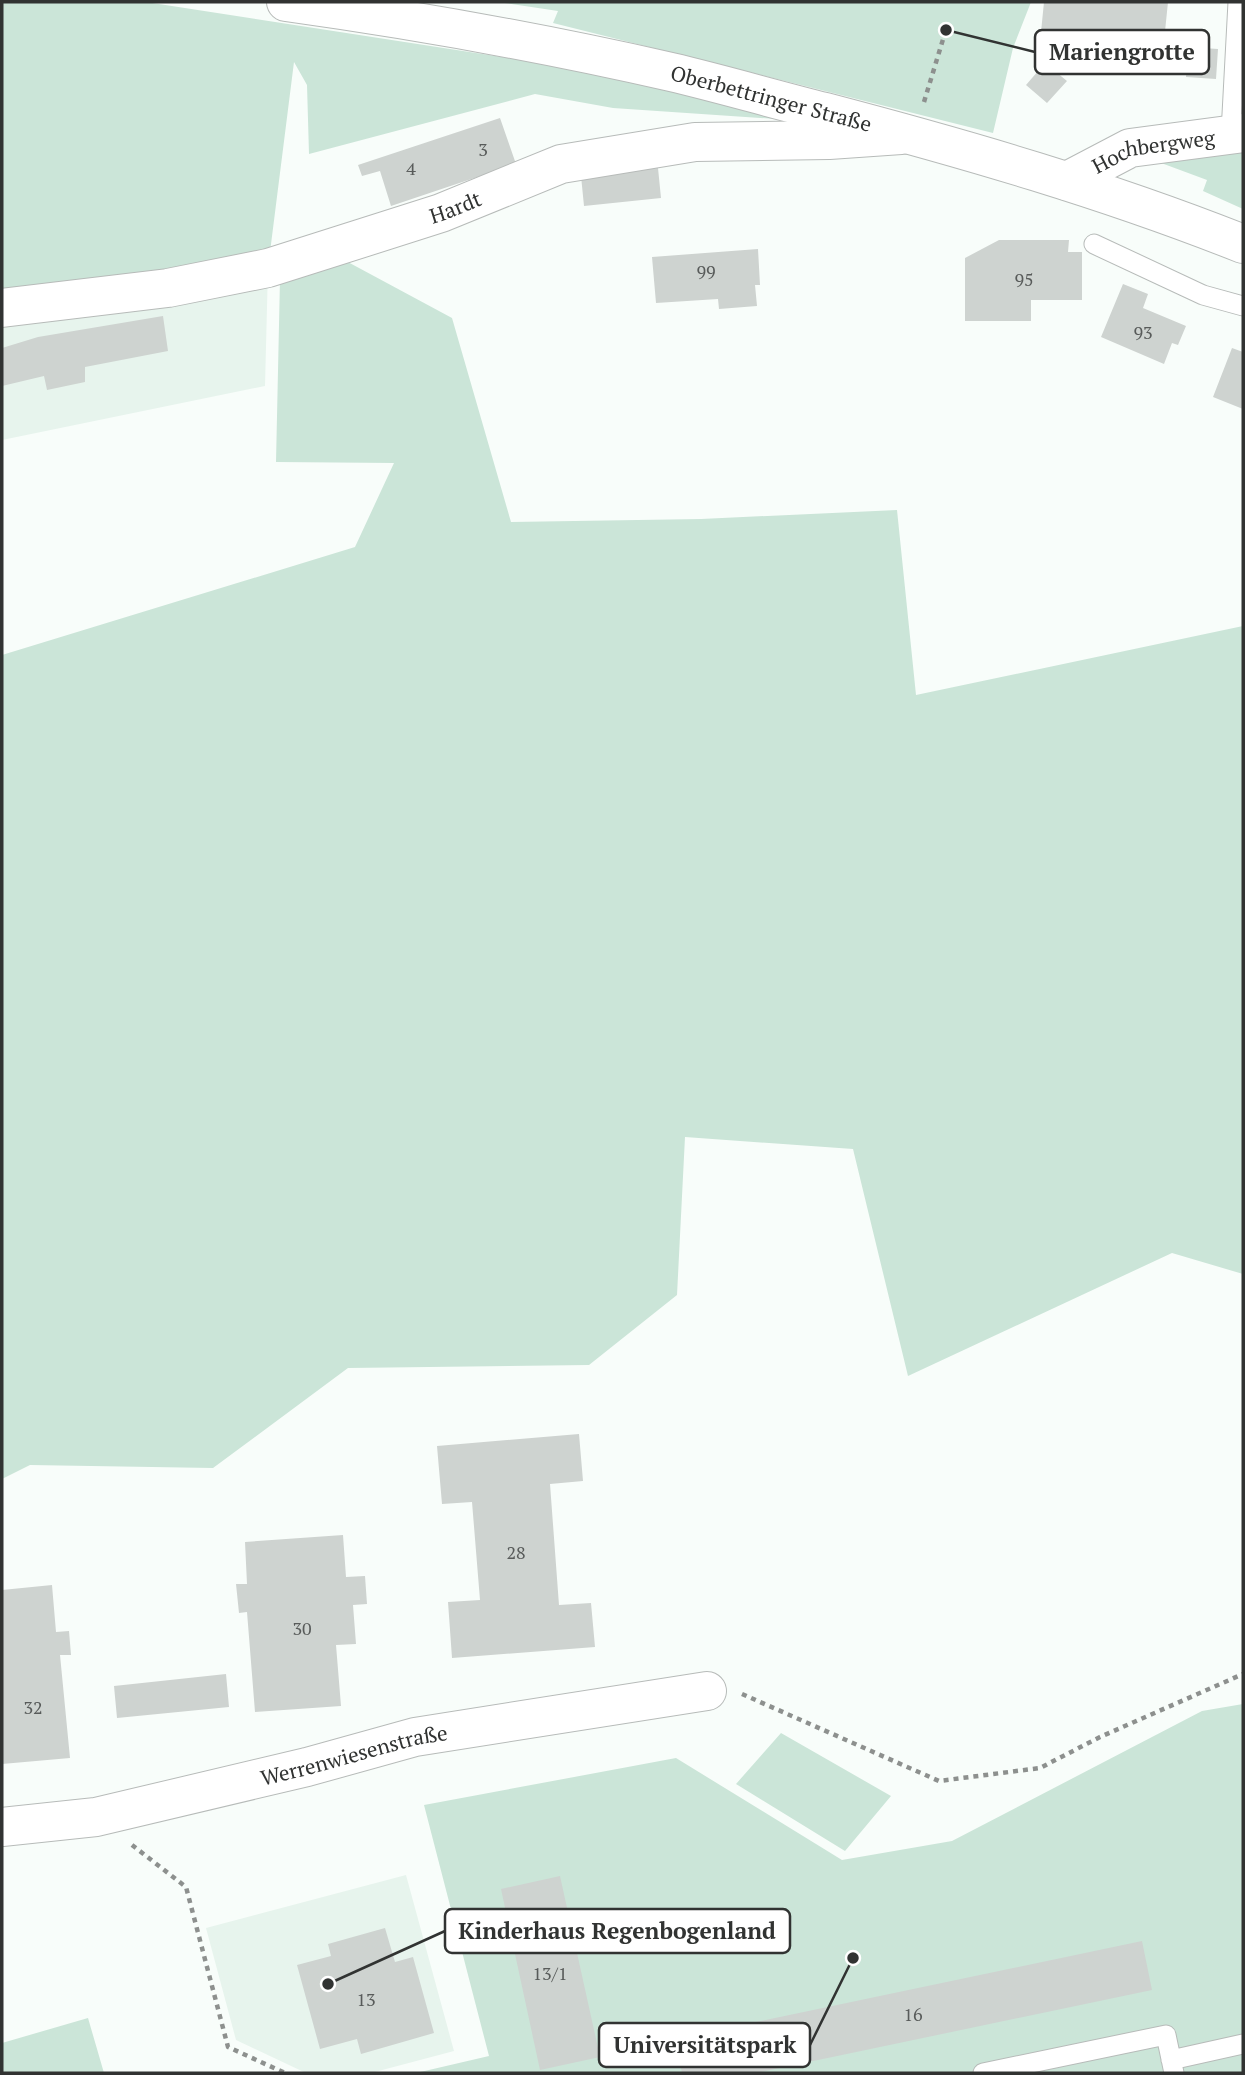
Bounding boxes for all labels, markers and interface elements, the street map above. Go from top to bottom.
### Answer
callout: Mariengrotte [1035,30,1209,74]
text: Mariengrotte [1049,36,1195,67]
street label: Oberbettringer Straße [668,58,875,138]
street label: Hochbergweg [1087,123,1217,180]
house number: 3 [478,137,488,161]
house number: 4 [406,156,416,180]
street label: Hardt [426,184,485,230]
house number: 99 [696,259,716,283]
house number: 95 [1014,267,1034,291]
house number: 93 [1133,320,1153,344]
house number: 28 [506,1540,526,1564]
house number: 30 [292,1616,312,1640]
house number: 32 [23,1695,43,1719]
street label: Werrenwiesenstraße [258,1718,449,1792]
callout: Kinderhaus Regenbogenland [445,1909,790,1953]
text: Kinderhaus Regenbogenland [458,1915,776,1946]
house number: 13/1 [533,1961,567,1985]
house number: 13 [356,1987,376,2011]
house number: 16 [903,2002,923,2026]
callout: Universitätspark [599,2023,810,2067]
text: Universitätspark [614,2029,797,2060]

